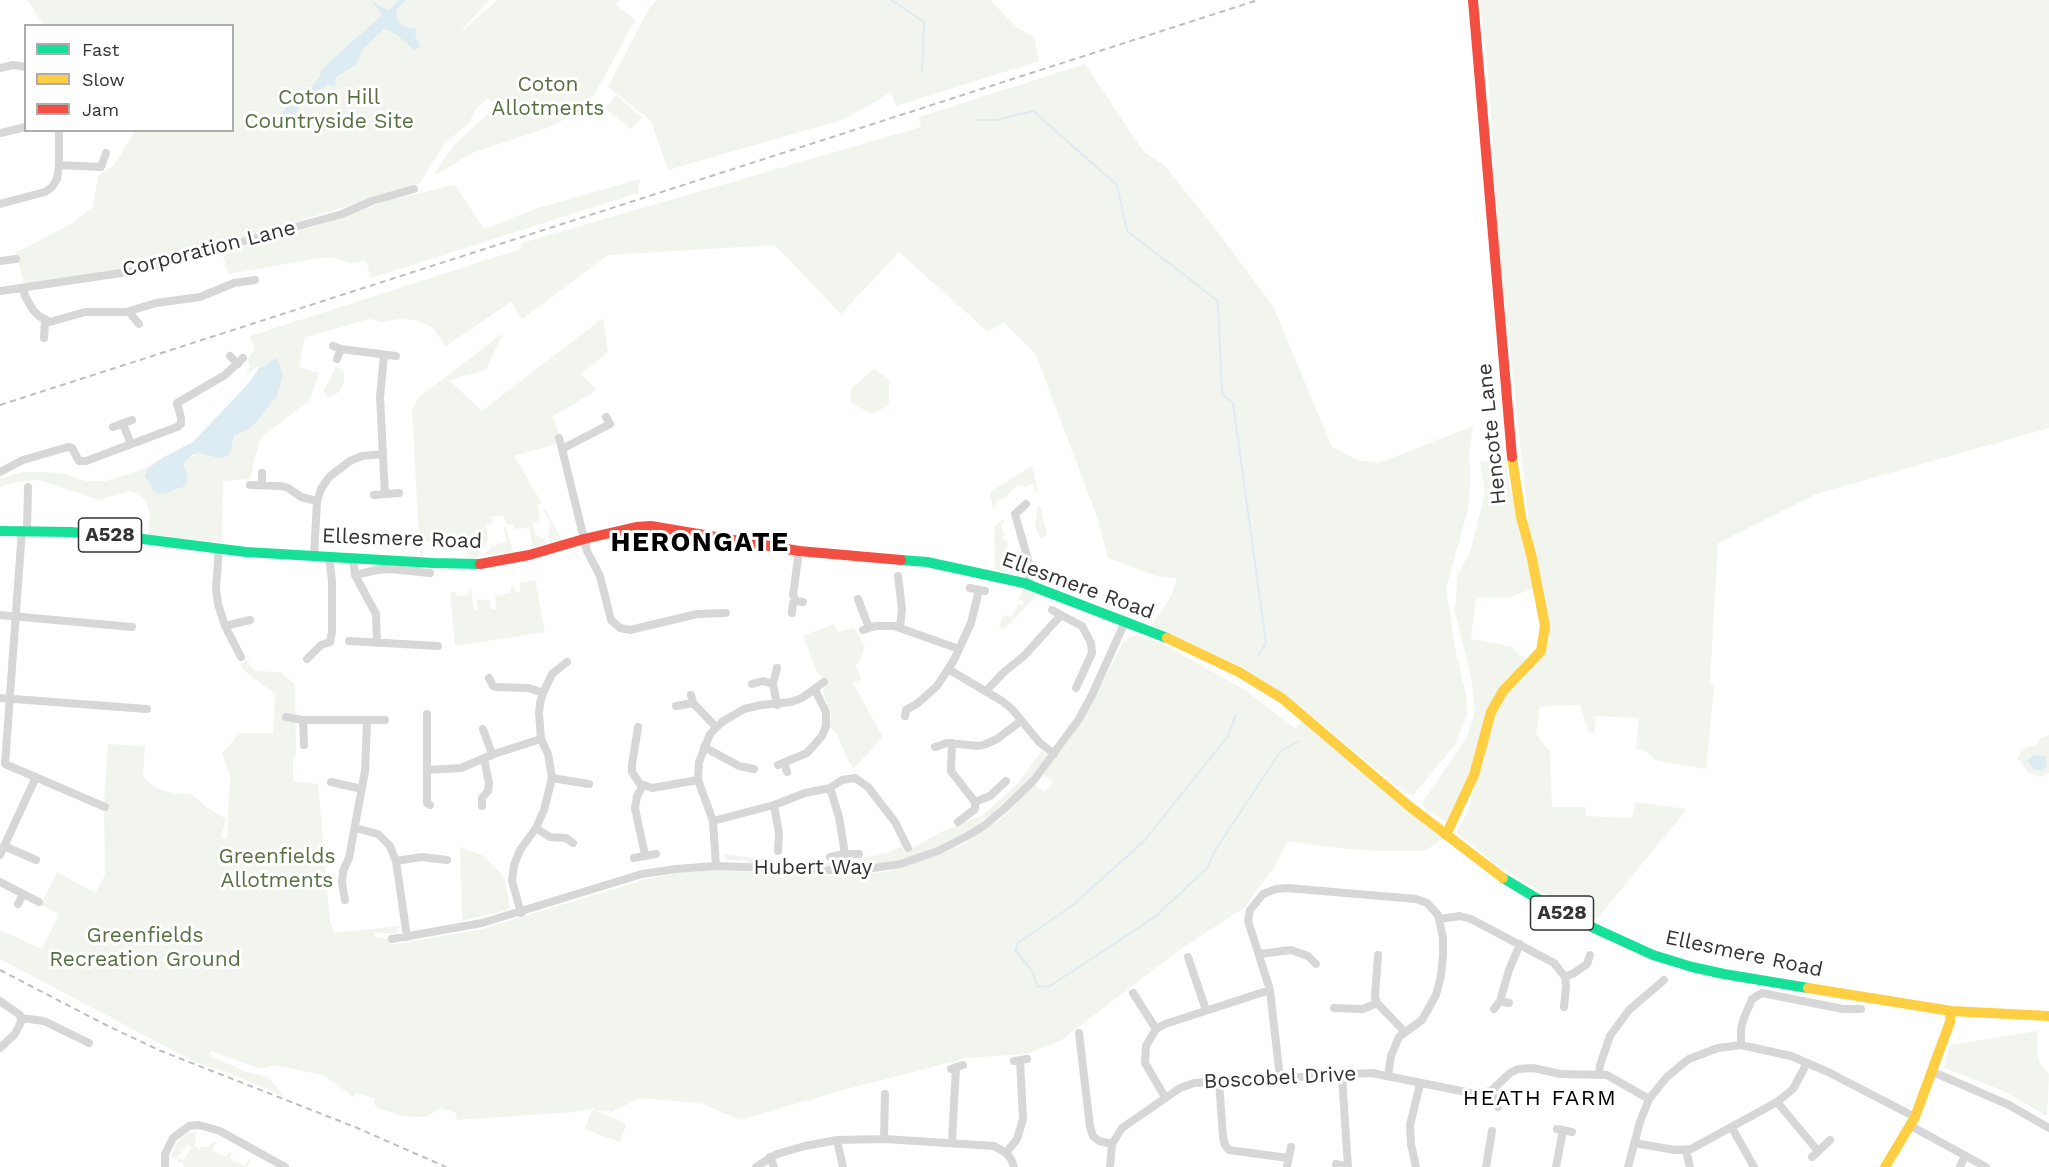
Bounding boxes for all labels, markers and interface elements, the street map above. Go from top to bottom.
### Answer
legend [24,24,234,132]
text: Fast [82,39,119,60]
text: Slow [82,69,125,90]
park label: Coton Allotments [492,72,604,122]
park label: Coton Hill Countryside Site [244,85,414,135]
text: Jam [82,99,119,120]
street label: Corporation Lane [120,215,298,283]
street label: Hencote Lane [1472,362,1512,506]
road number: A528 [78,518,142,552]
street label: Ellesmere Road [321,524,483,554]
district label: HERONGATE [610,527,790,559]
street label: Ellesmere Road [998,547,1158,625]
park label: Greenfields Allotments [218,844,336,894]
street label: Hubert Way [754,855,872,881]
road number: A528 [1530,896,1594,930]
park label: Greenfields Recreation Ground [49,923,241,973]
street label: Ellesmere Road [1663,925,1825,983]
street label: Boscobel Drive [1203,1061,1357,1095]
district label: HEATH FARM [1463,1086,1617,1112]

